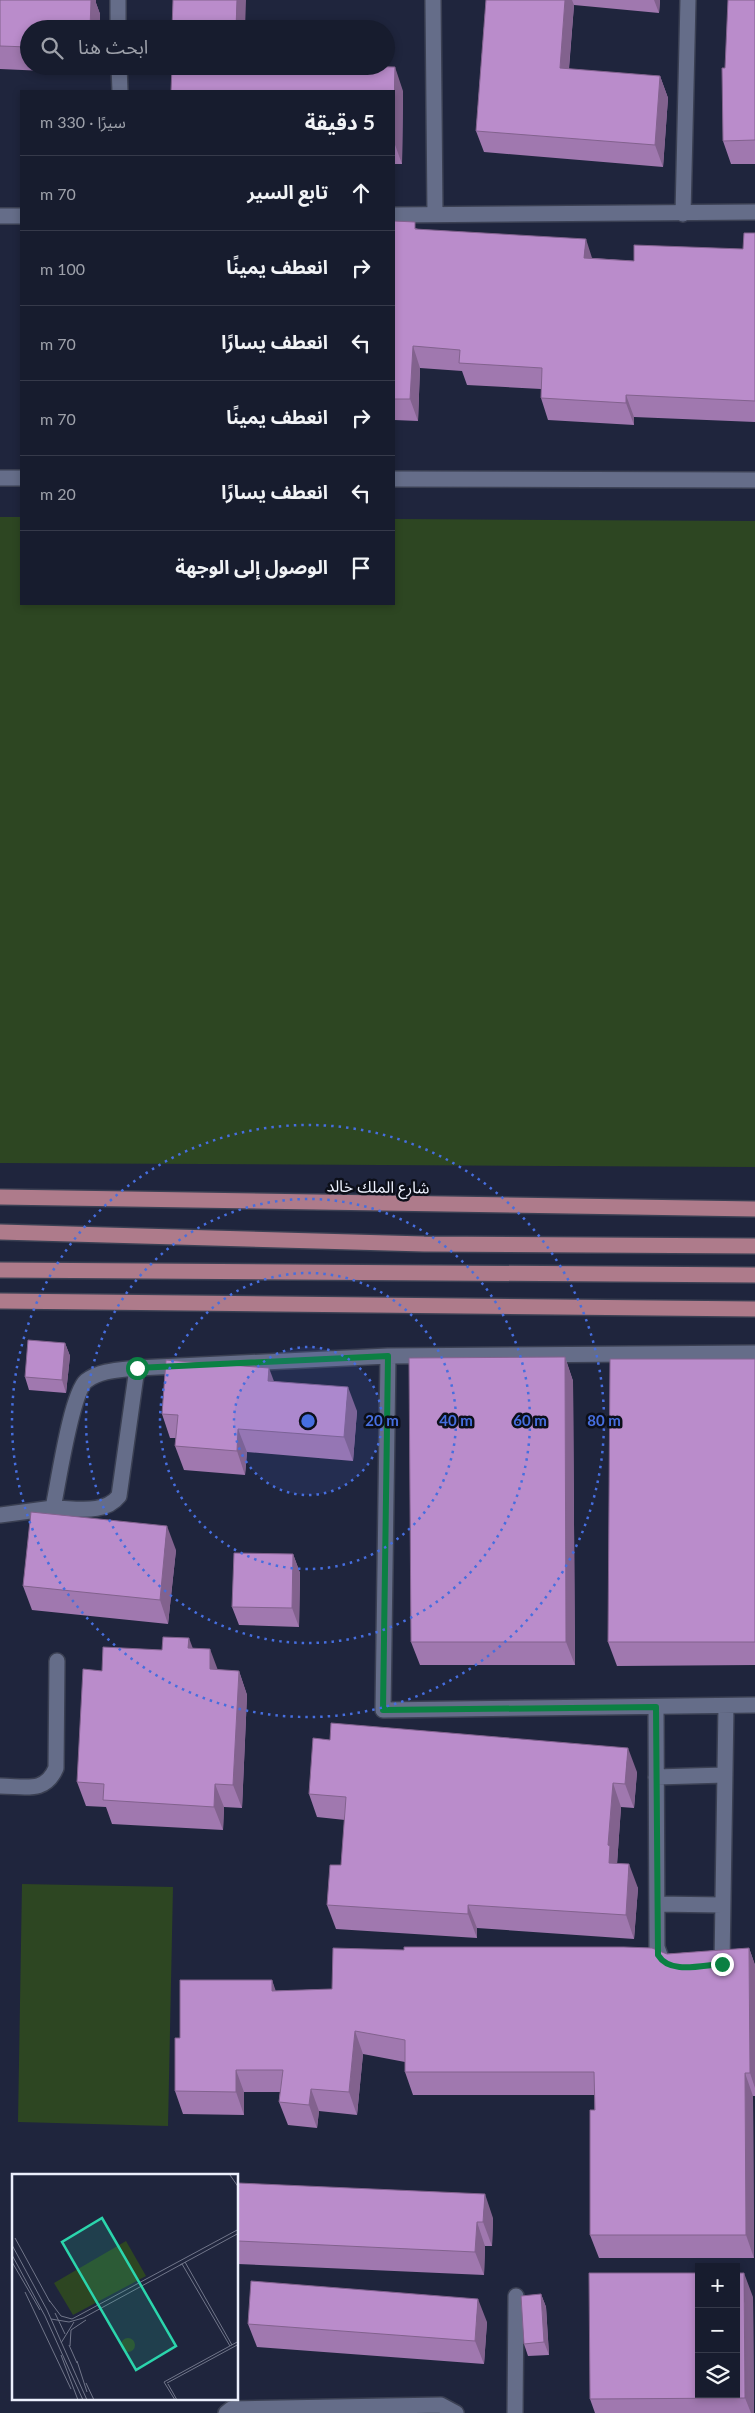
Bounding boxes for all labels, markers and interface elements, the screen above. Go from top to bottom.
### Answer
search box [20,20,395,75]
icon: search [38,34,66,62]
text: ابحث هنا [78,35,148,58]
text: 5 دقيقة [305,109,375,134]
text: سيرًا · 330 m [40,112,126,131]
icon: ahead [347,179,375,207]
text: تابع السير [247,180,328,203]
text: 70 m [40,184,76,203]
icon: right [347,254,375,282]
text: انعطف يمينًا [226,255,328,278]
text: 100 m [40,259,85,278]
icon: left [347,329,375,357]
text: انعطف يسارًا [221,330,328,353]
text: 70 m [40,334,76,353]
icon: right [347,404,375,432]
text: انعطف يمينًا [226,405,328,428]
text: 70 m [40,409,76,428]
icon: left [347,479,375,507]
text: انعطف يسارًا [221,480,328,503]
text: 20 m [40,484,76,503]
icon: arrive [347,554,375,582]
text: الوصول إلى الوجهة [175,555,328,578]
street label: شارع الملك خالد [326,1176,430,1200]
route start [126,1357,149,1380]
text: 20 m [365,1411,399,1429]
text: 40 m [439,1411,473,1429]
text: 60 m [513,1411,547,1429]
text: 80 m [587,1411,621,1429]
centre of rings [299,1412,317,1430]
route end [711,1953,734,1976]
inset map [12,2174,239,2400]
map controls [695,2263,740,2398]
button: + [695,2263,740,2308]
button: − [695,2308,740,2353]
button: layers [695,2353,740,2398]

